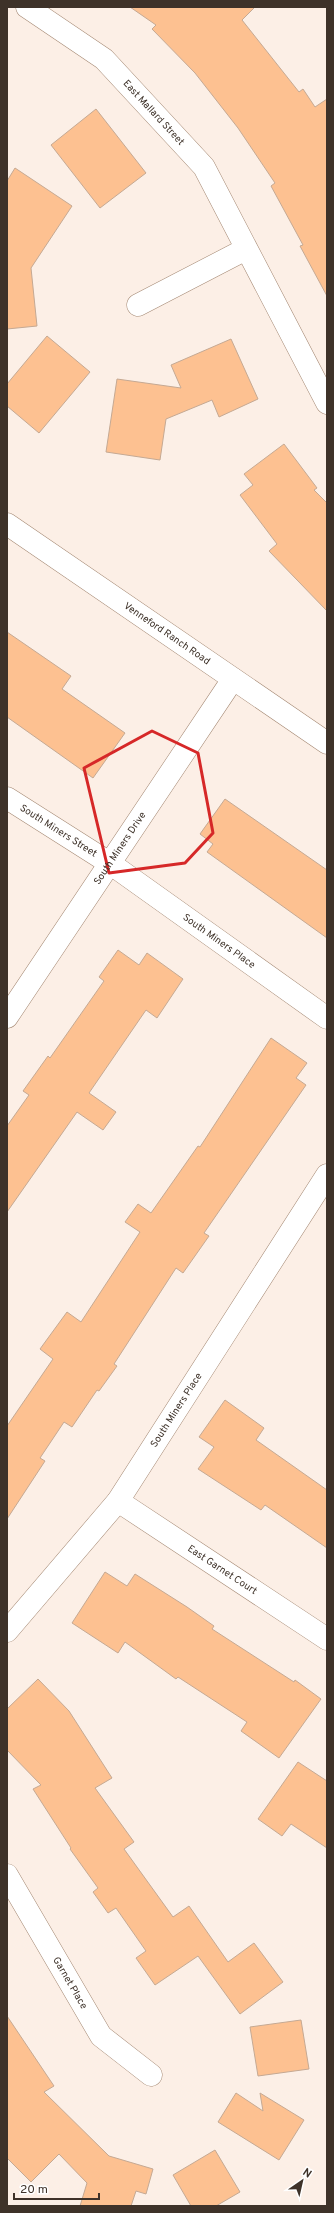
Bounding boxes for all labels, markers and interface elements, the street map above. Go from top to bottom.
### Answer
street label: East Mallard Street [120,77,187,148]
street label: Venneford Ranch Road [121,599,213,668]
street label: South Miners Street [17,801,100,860]
street label: South Miners Drive [91,809,149,887]
street label: South Miners Place [180,911,258,971]
street label: South Miners Place [148,1370,205,1450]
street label: East Garnet Court [185,1542,260,1598]
street label: Garnet Place [50,1955,90,2011]
north arrow [282,2161,322,2201]
text: N [300,2166,314,2182]
scale bar [14,2175,99,2201]
text: 20 m [20,2182,48,2198]

